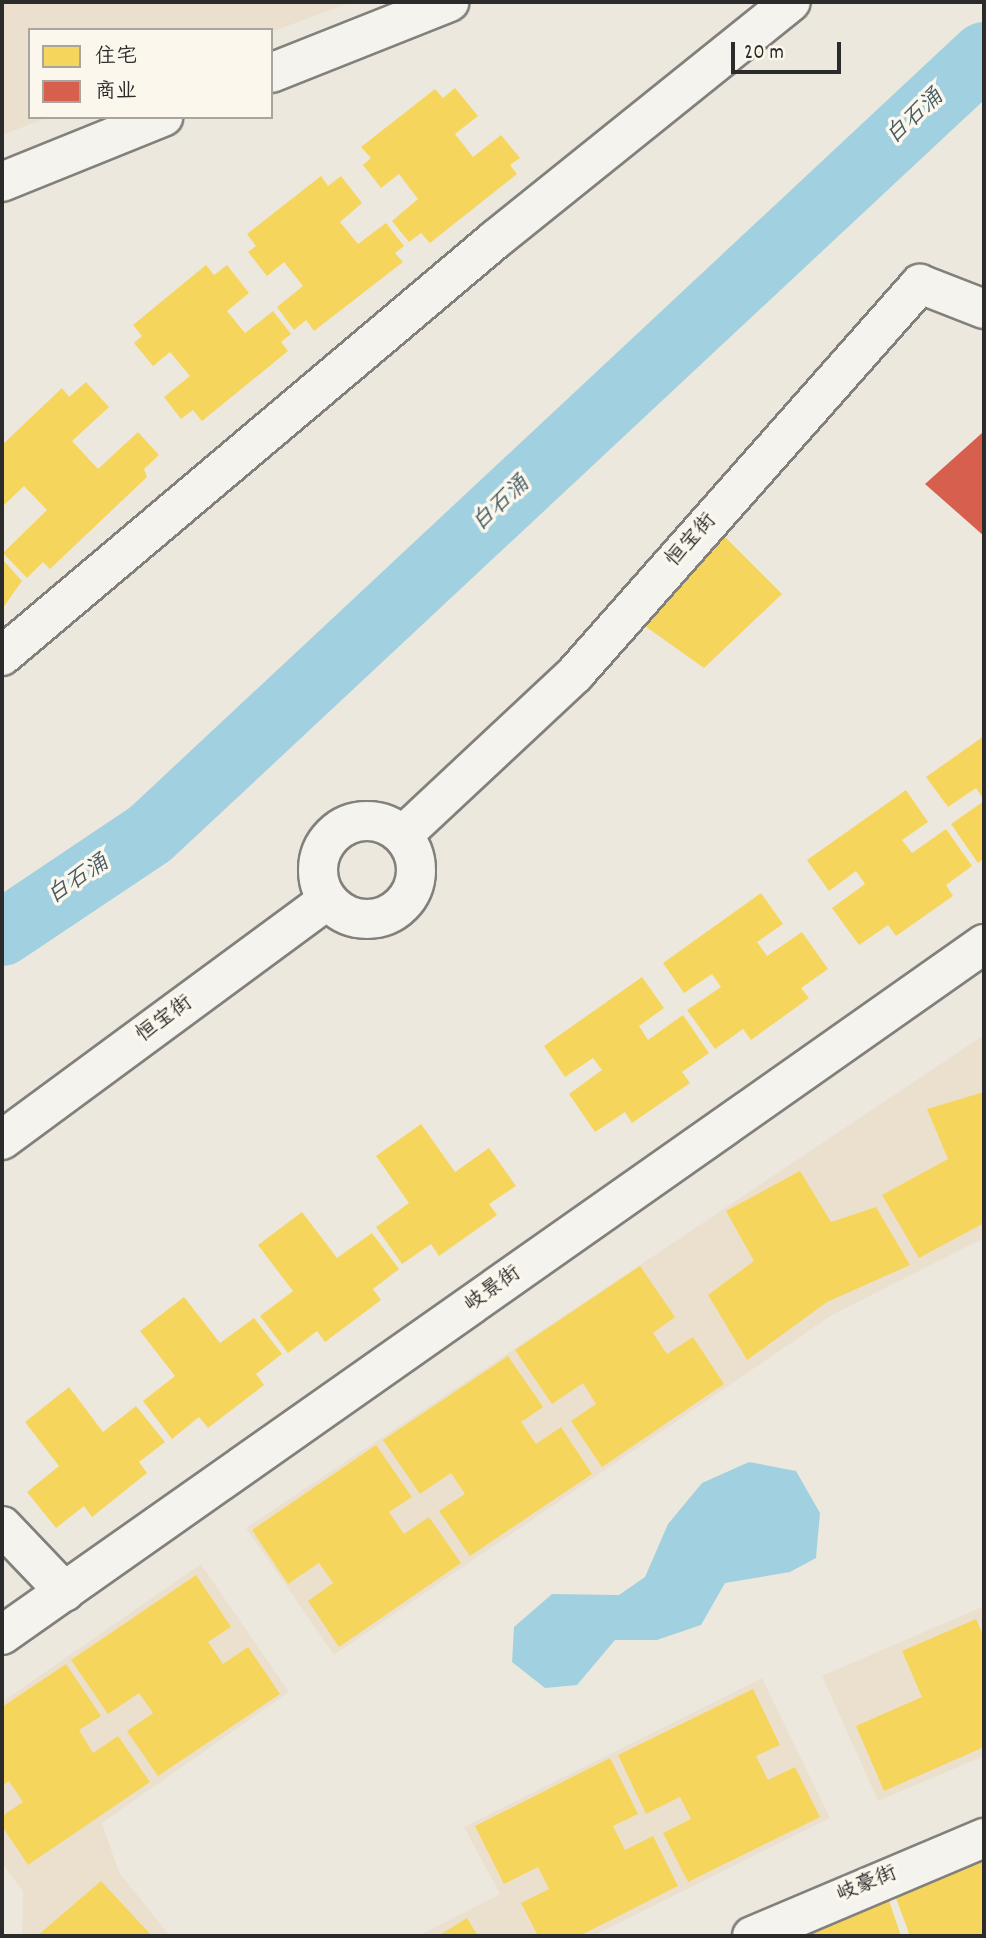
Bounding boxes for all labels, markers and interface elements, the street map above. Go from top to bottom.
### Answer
legend [28,28,273,119]
scale bar [734,28,844,72]
text: 20 m [744,39,784,69]
text: 住宅 [95,43,137,73]
text: 商业 [95,78,137,108]
water label: 白石涌 [881,84,951,152]
water label: 白石涌 [467,471,537,539]
street label: 恒宝街 [662,509,722,573]
water label: 白石涌 [43,850,115,912]
street label: 恒宝街 [132,991,198,1049]
street label: 岐景街 [460,1262,526,1318]
street label: 岐豪街 [833,1862,901,1908]

